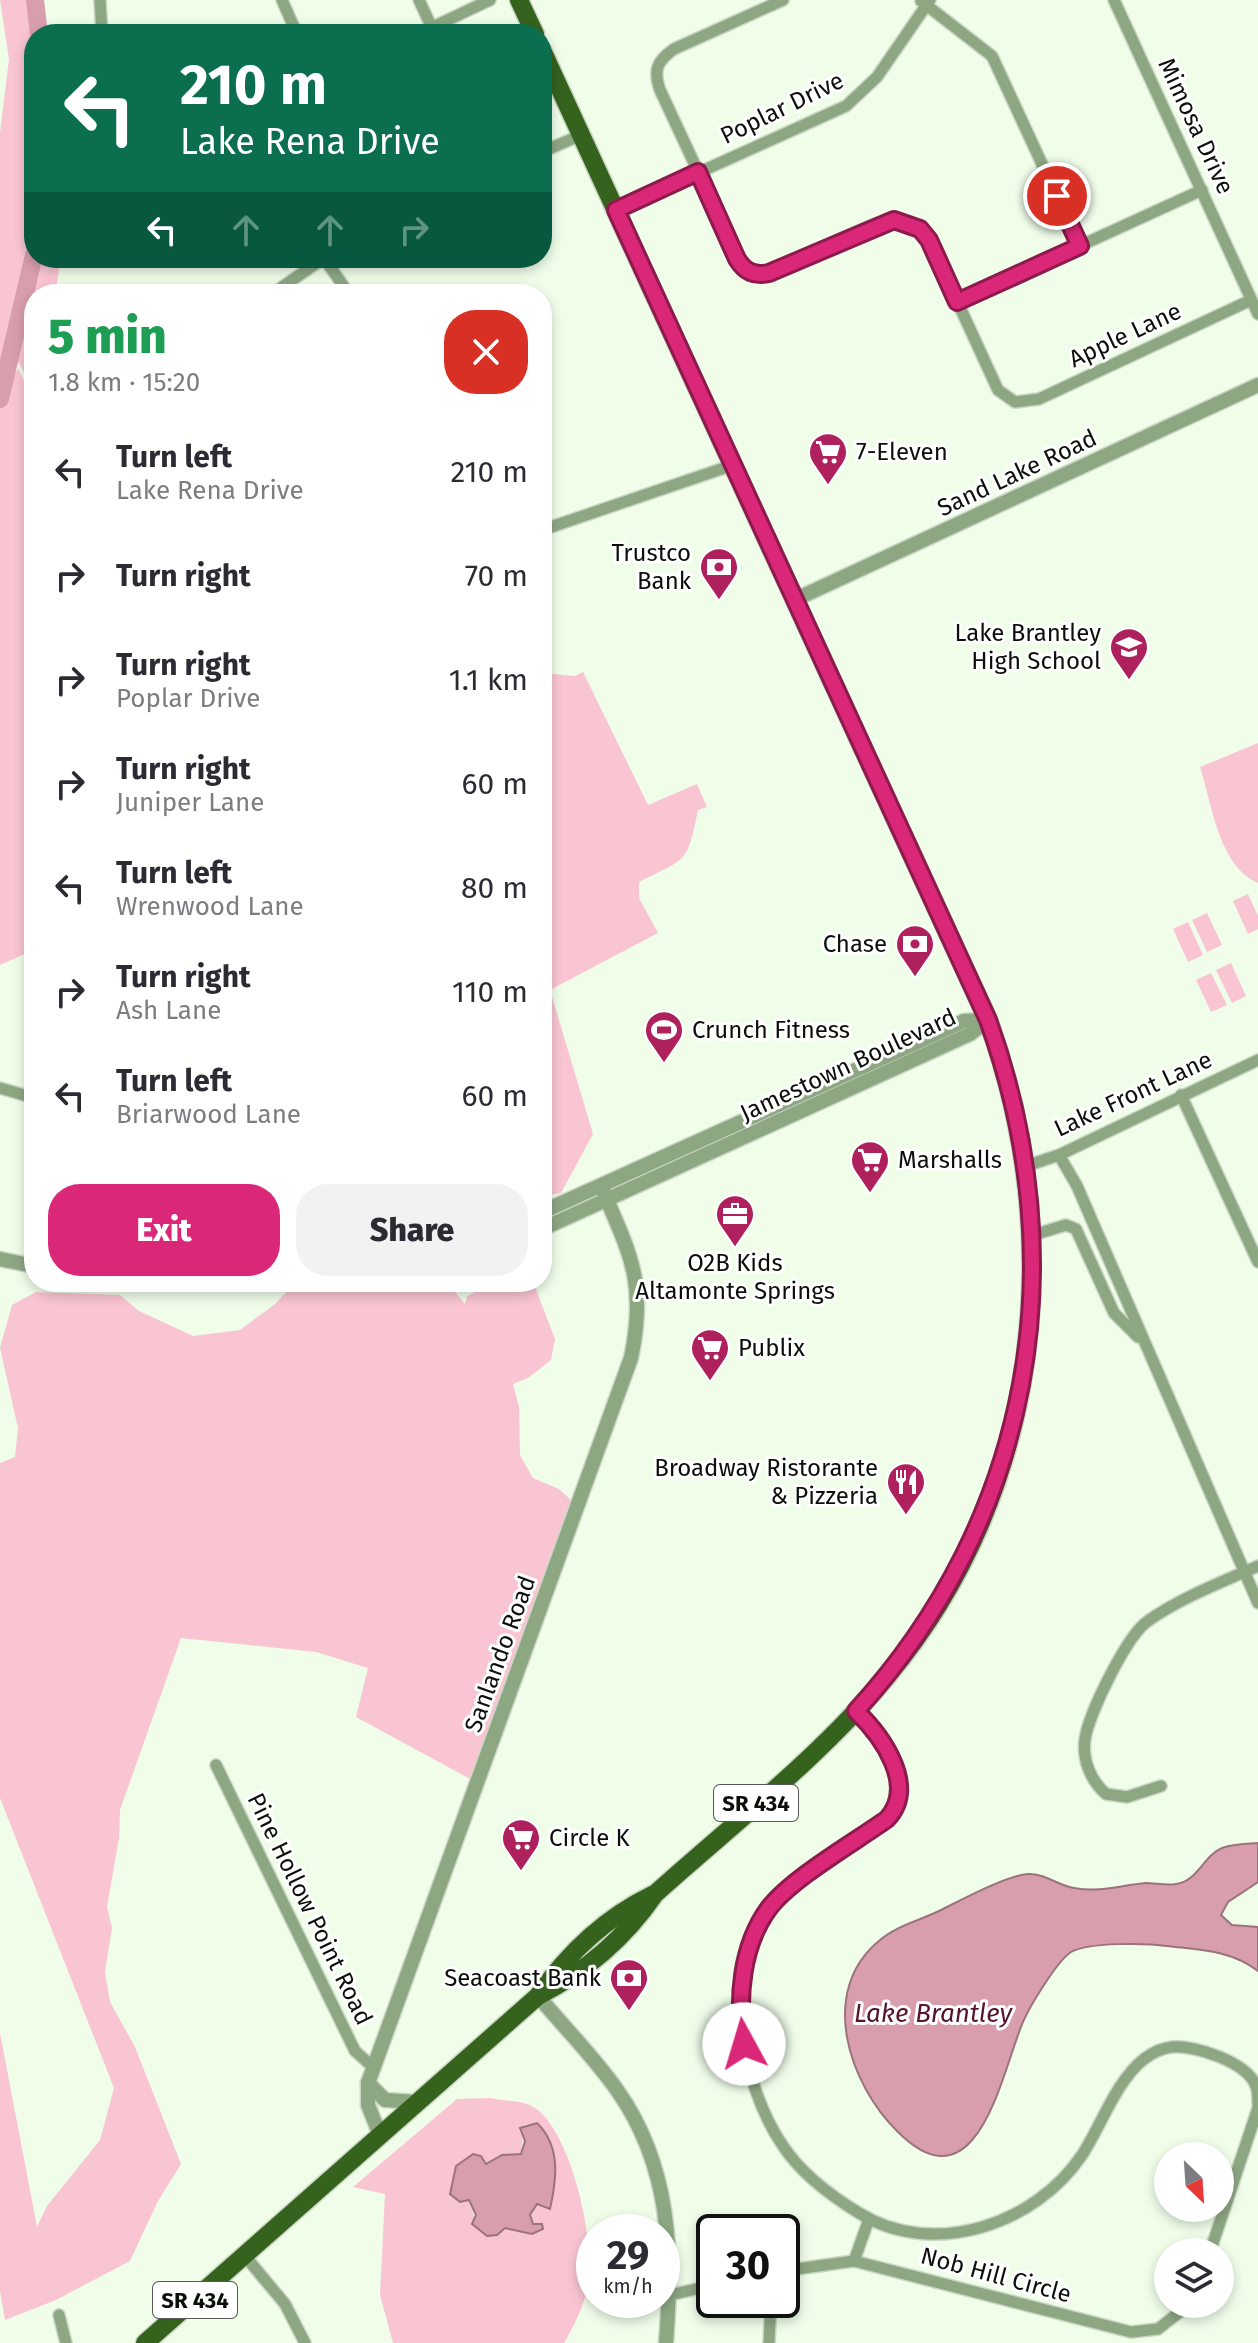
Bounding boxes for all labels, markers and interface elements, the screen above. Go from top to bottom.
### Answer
text: 210 m [180,52,327,119]
street label: Mimosa Drive [1152,54,1240,198]
icon: left [48,56,152,160]
street label: Poplar Drive [716,66,848,150]
text: Lake Rena Drive [180,120,440,164]
pin [1023,162,1091,230]
icon: arrive [1035,174,1079,218]
icon: left [140,208,184,252]
icon: ahead [224,208,268,252]
icon: ahead [308,208,352,252]
icon: right [392,208,436,252]
street label: Apple Lane [1064,297,1186,373]
text: 5 min [48,308,167,366]
button: close [444,310,528,394]
text: 1.8 km · 15:20 [48,367,200,398]
street label: Sand Lake Road [933,424,1101,522]
supermarket icon: 7-Eleven [807,431,849,486]
place label: 7-Eleven [856,438,948,466]
text: Turn left [116,439,232,475]
icon: left [48,450,92,494]
text: 210 m [451,454,528,490]
text: Lake Rena Drive [116,475,304,506]
place label: Trustco Bank [612,539,692,595]
bank icon: Trustco Bank [698,546,740,601]
icon: right [48,554,92,598]
text: Turn right [116,558,251,594]
text: 70 m [465,558,528,594]
place label: Lake Brantley High School [954,619,1101,675]
school or university icon: Lake Brantley High School [1108,626,1150,681]
text: Turn right [116,647,251,683]
icon: right [48,658,92,702]
text: 1.1 km [449,662,528,698]
text: Poplar Drive [116,683,260,714]
text: Turn right [116,751,251,787]
icon: right [48,762,92,806]
text: 60 m [462,766,528,802]
text: Juniper Lane [116,787,264,818]
text: Turn left [116,855,232,891]
icon: left [48,866,92,910]
text: 80 m [461,870,528,906]
text: Wrenwood Lane [116,891,304,922]
bank icon: Chase [894,923,936,978]
place label: Chase [823,930,887,958]
text: Turn right [116,959,251,995]
icon: right [48,970,92,1014]
text: 110 m [452,974,528,1010]
text: Ash Lane [116,995,221,1026]
street label: Jamestown Boulevard [736,1003,960,1127]
sports icon: Crunch Fitness [643,1009,685,1064]
place label: Crunch Fitness [692,1016,850,1044]
street label: Lake Front Lane [1050,1045,1216,1143]
text: Turn left [116,1063,232,1099]
icon: left [48,1074,92,1118]
text: 60 m [462,1078,528,1114]
text: Briarwood Lane [116,1099,301,1130]
supermarket icon: Marshalls [849,1139,891,1194]
place label: Marshalls [898,1146,1002,1174]
button: Exit [48,1184,280,1276]
button: Share [296,1184,528,1276]
office icon: O2B Kids Altamonte Springs [714,1193,756,1248]
place label: O2B Kids Altamonte Springs [635,1249,835,1305]
supermarket icon: Publix [689,1327,731,1382]
place label: Publix [738,1334,805,1362]
place label: Broadway Ristorante & Pizzeria [654,1454,878,1510]
restaurant icon: Broadway Ristorante & Pizzeria [885,1461,927,1516]
street label: Sanlando Road [459,1572,541,1736]
road number: SR 434 [714,1785,798,1821]
street label: Pine Hollow Point Road [242,1788,378,2030]
supermarket icon: Circle K [500,1817,542,1872]
place label: Circle K [549,1824,631,1852]
bank icon: Seacoast Bank [608,1957,650,2012]
place label: Seacoast Bank [444,1964,602,1992]
water label: Lake Brantley [854,1998,1013,2029]
position arrow [702,2002,786,2086]
north arrow [1154,2142,1234,2222]
map controls [1154,2142,1234,2318]
speed limit sign: 30 [696,2214,800,2318]
text: 29 [607,2232,649,2280]
button: layers [1154,2238,1234,2318]
street label: Nob Hill Circle [918,2241,1074,2309]
text: km/h [603,2274,653,2298]
road number: SR 434 [153,2282,237,2318]

